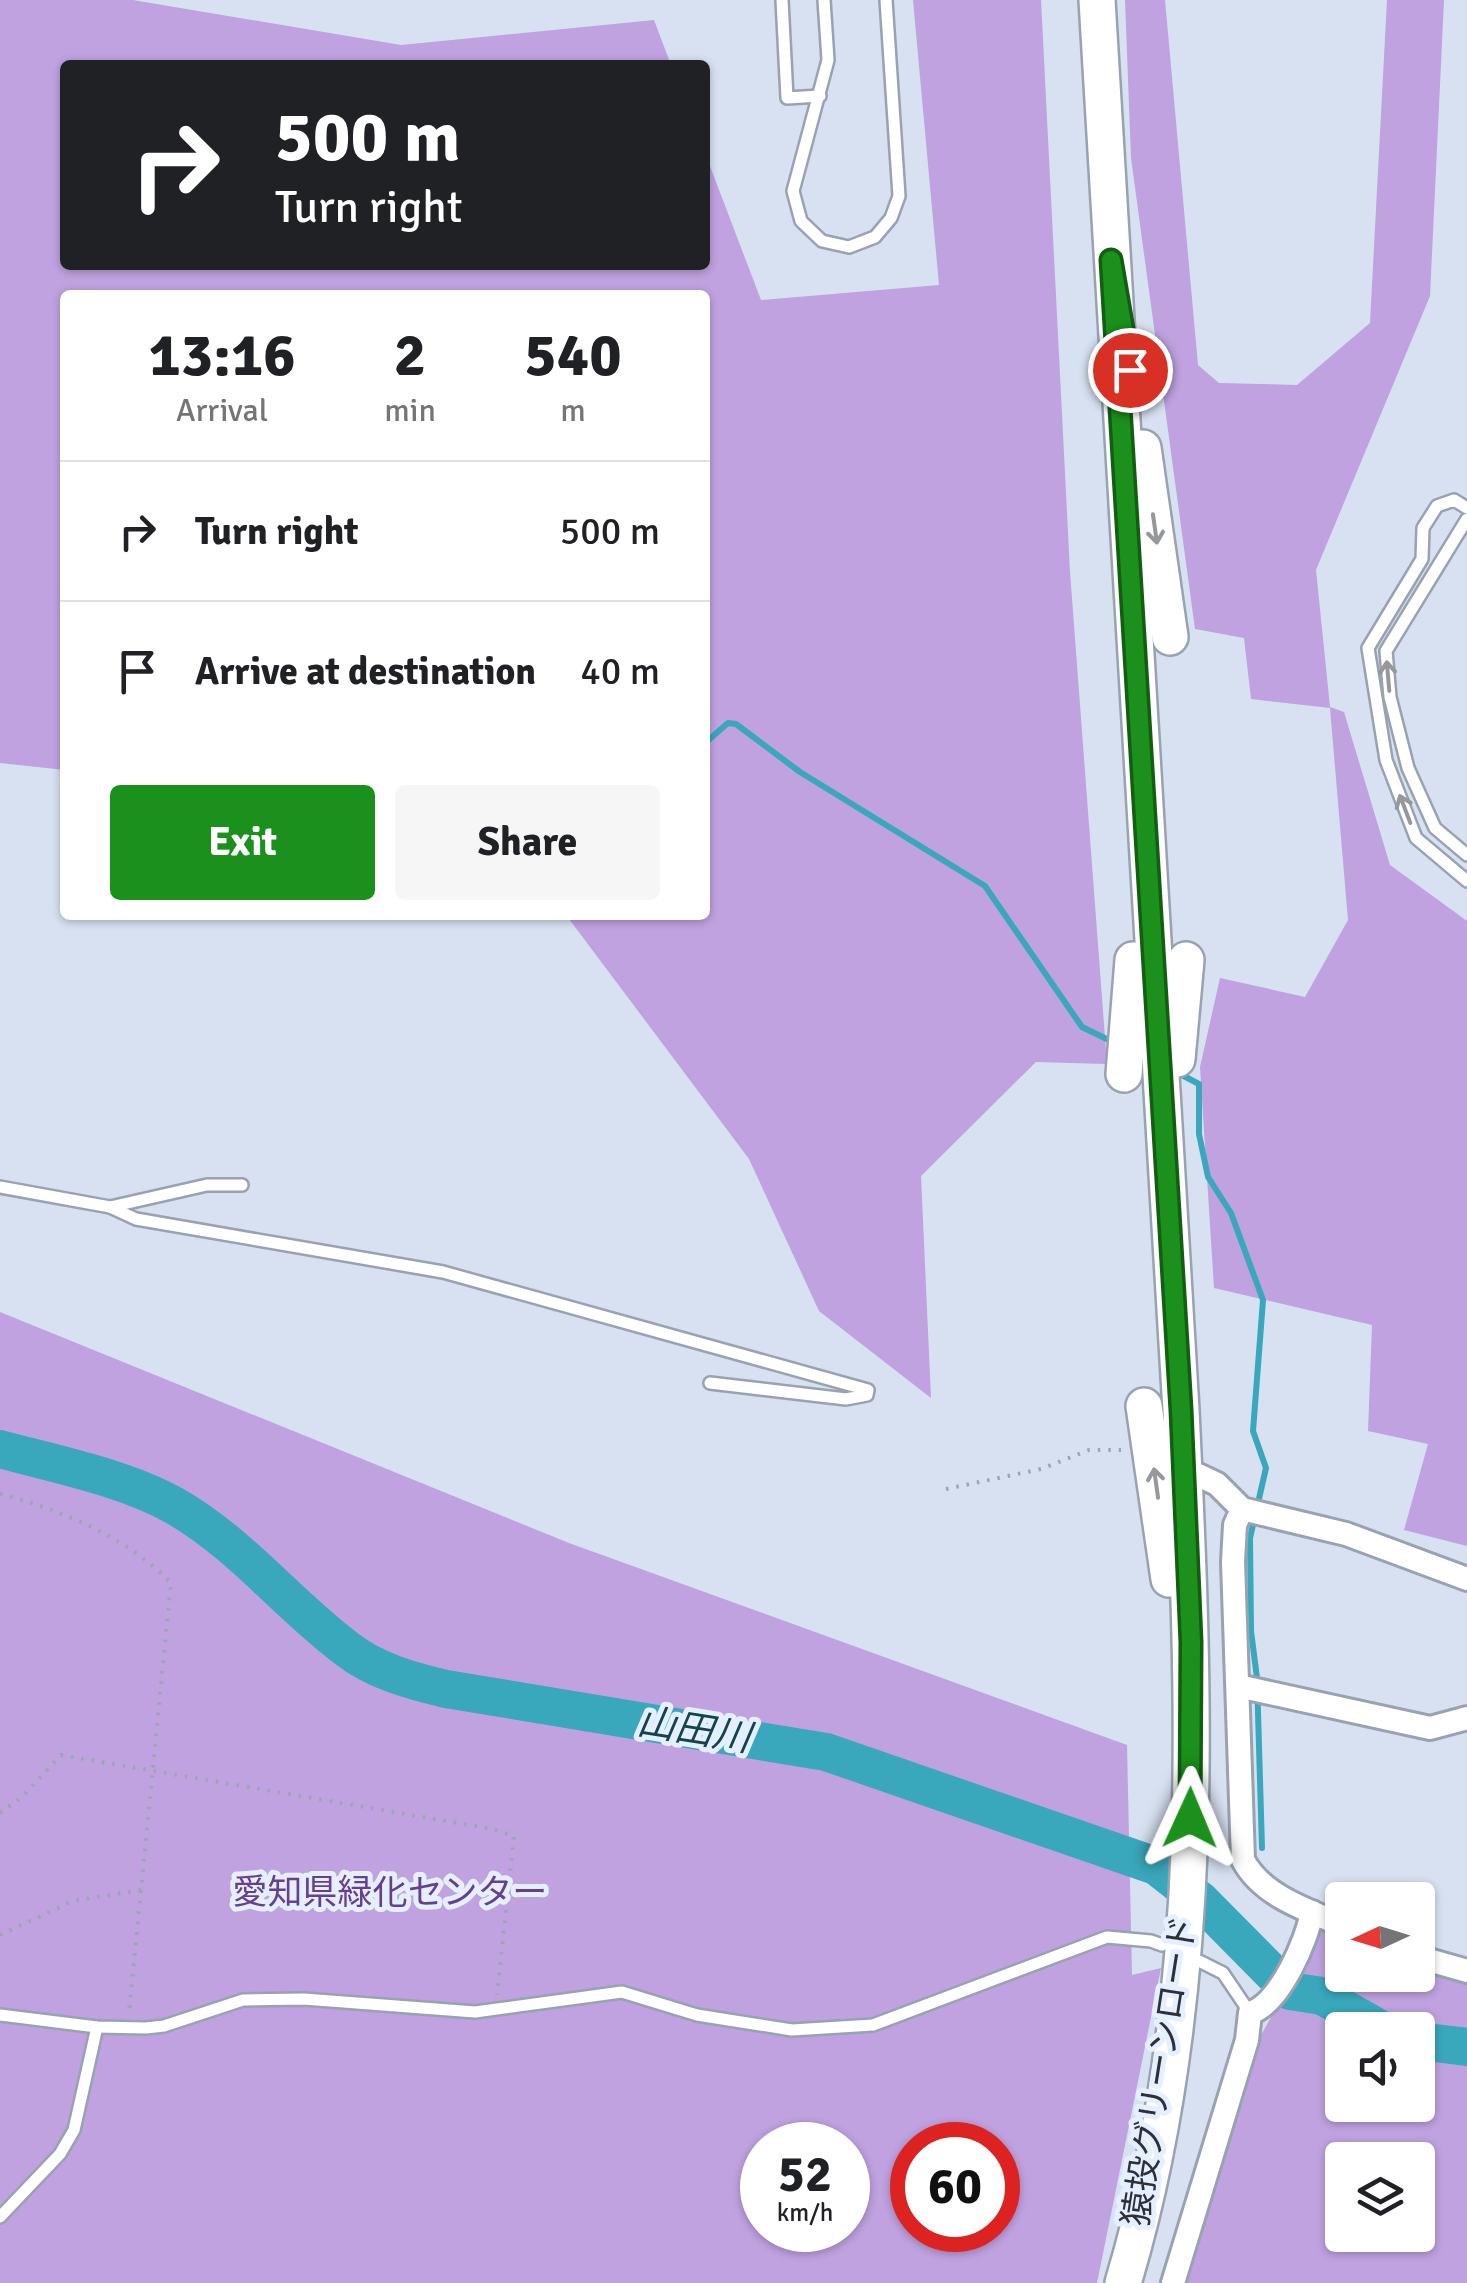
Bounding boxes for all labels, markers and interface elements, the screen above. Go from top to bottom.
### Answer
text: 500 m [275,94,460,180]
icon: right [110,100,240,230]
text: Turn right [275,180,463,235]
text: 13:16 [148,319,296,393]
text: 2 [394,319,426,393]
text: 540 [524,319,622,393]
pin [1088,328,1173,413]
icon: arrive [1103,343,1158,398]
text: Arrival [176,391,268,430]
text: min [384,391,436,430]
text: m [560,391,586,430]
icon: right [110,504,165,559]
text: Turn right [195,508,359,555]
text: 500 m [560,508,660,555]
one-way arrow [1147,512,1165,545]
icon: arrive [110,644,165,699]
text: Arrive at destination [195,648,536,695]
text: 40 m [580,648,660,695]
one-way arrow [1378,660,1397,692]
button: Exit [110,785,375,900]
button: Share [395,785,660,900]
one-way arrow [1395,794,1413,825]
one-way arrow [1146,1468,1164,1500]
water label: 山田川 [634,1698,758,1763]
position arrow [1138,1766,1242,1870]
park label: 愛知県緑化センター [232,1871,548,1914]
north arrow [1325,1882,1435,1992]
map controls [1325,1882,1435,2252]
street label: 猿投グリーンロード [1114,1913,1206,2229]
button: sound [1325,2012,1435,2122]
speed limit sign: 60 [890,2122,1020,2252]
button: layers [1325,2142,1435,2252]
text: 52 [778,2144,832,2206]
text: km/h [777,2197,833,2228]

